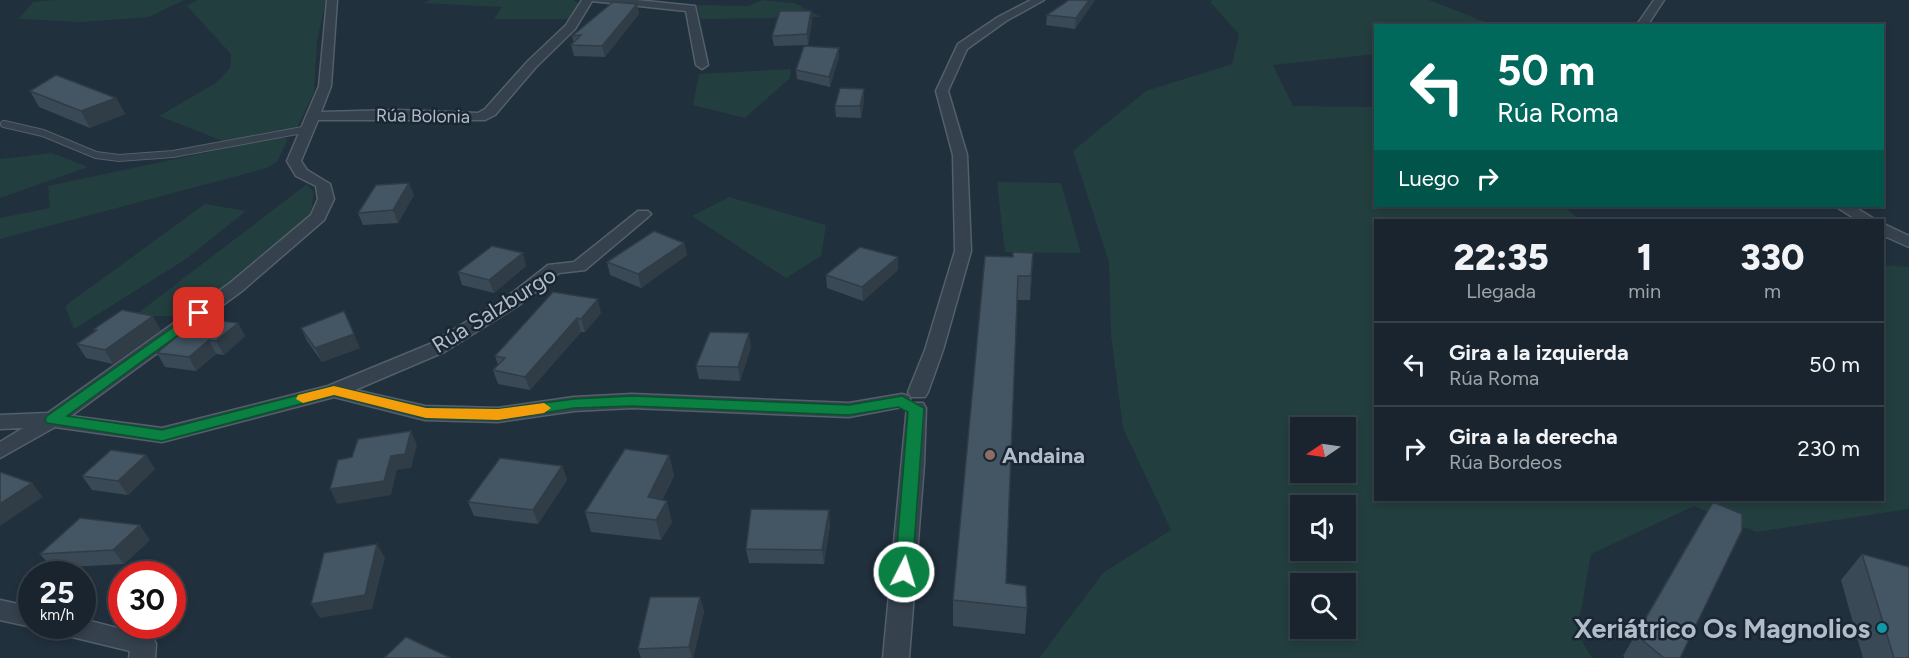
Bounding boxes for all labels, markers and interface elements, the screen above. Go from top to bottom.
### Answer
text: 50 m [1497,45,1595,96]
icon: left [1398,48,1476,126]
text: Rúa Roma [1497,96,1619,129]
street label: Rúa Bolonia [376,104,470,128]
icon: right [1471,162,1504,195]
text: Luego [1398,165,1459,192]
text: 22:35 [1454,236,1549,279]
text: 1 [1637,236,1652,279]
text: 330 [1741,236,1804,279]
street label: Rúa Salzburgo [427,261,561,359]
text: Llegada [1466,279,1536,303]
text: min [1628,279,1661,303]
text: m [1764,279,1781,303]
pin [173,287,224,338]
icon: arrive [182,296,215,329]
text: Gira a la izquierda [1449,339,1629,366]
icon: left [1398,348,1431,381]
text: 50 m [1809,351,1860,378]
text: Rúa Roma [1449,366,1539,390]
north arrow [1290,417,1356,483]
map controls [1290,417,1356,639]
text: Gira a la derecha [1449,423,1618,450]
icon: right [1398,432,1431,465]
text: 230 m [1797,435,1860,462]
place label: Andaina [1002,442,1085,469]
marker: Andaina [983,448,997,462]
text: Rúa Bordeos [1449,450,1562,474]
button: sound [1290,495,1356,561]
position arrow [872,540,936,604]
speed limit sign: 30 [108,561,186,639]
button: search [1290,573,1356,639]
text: 25 [40,574,74,611]
text: km/h [40,606,74,624]
place label: Xeriátrico Os Magnolios [1574,612,1870,645]
marker: Xeriátrico Os Magnolios [1875,621,1889,635]

